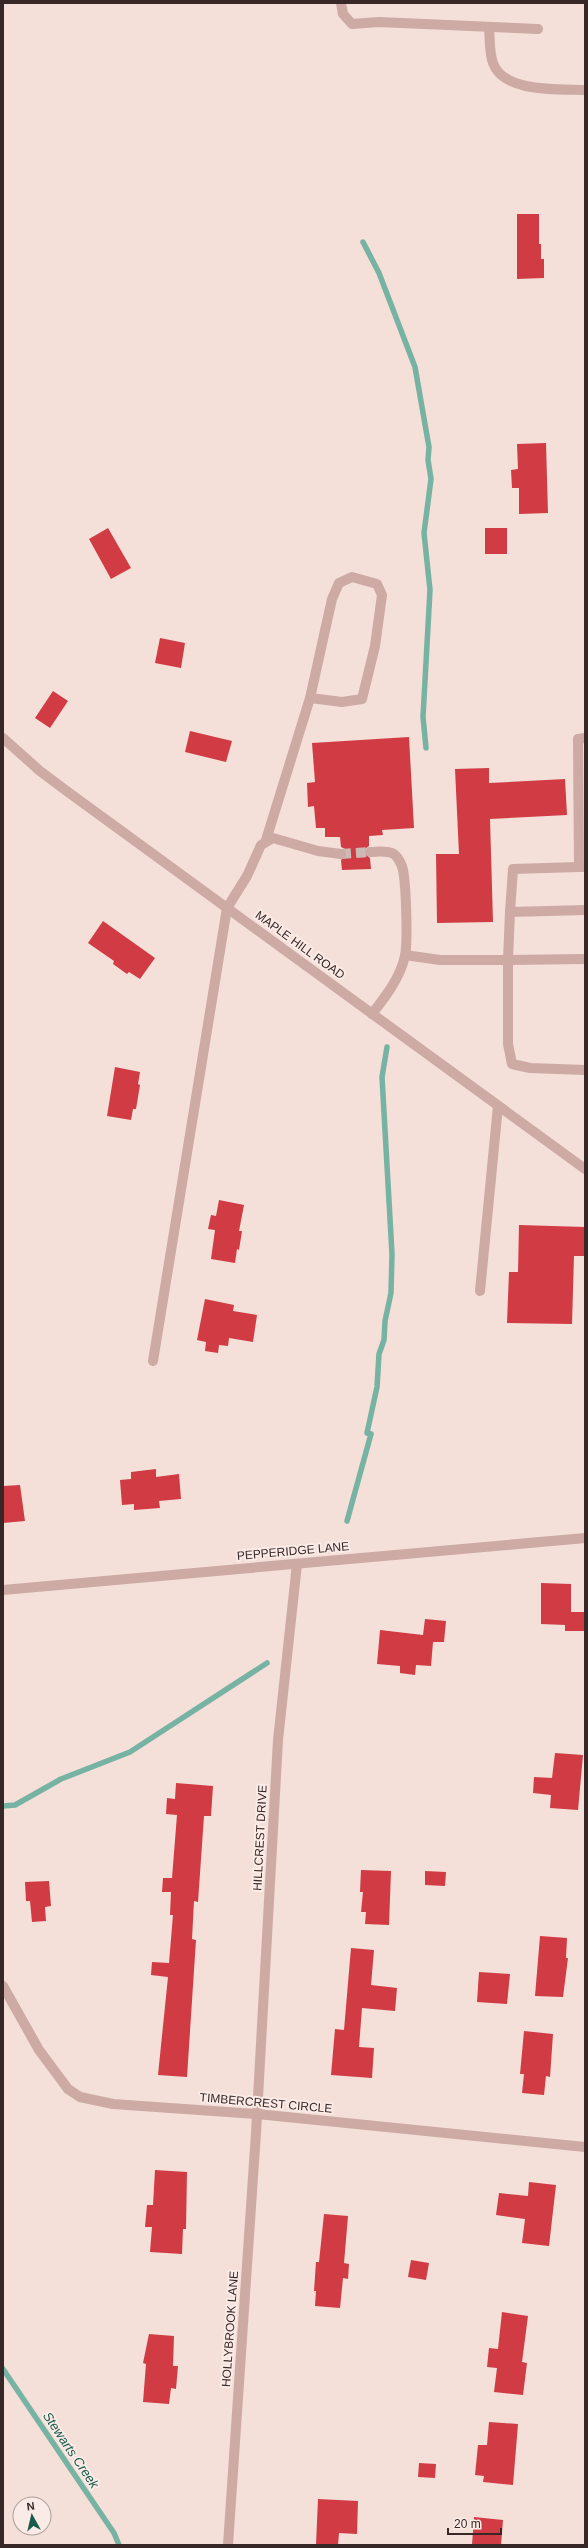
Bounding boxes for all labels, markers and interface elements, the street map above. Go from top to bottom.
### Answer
street label: MAPLE HILL ROAD [253,908,348,982]
street label: PEPPERIDGE LANE [236,1539,350,1563]
street label: HILLCREST DRIVE [250,1785,270,1891]
street label: TIMBERCREST CIRCLE [199,2090,333,2116]
street label: HOLLYBROOK LANE [219,2270,241,2388]
water label: Stewarts Creek [40,2409,103,2492]
north arrow [12,2496,52,2536]
text: N [26,2500,35,2513]
scale bar [448,2510,501,2536]
text: 20 m [454,2517,481,2531]

